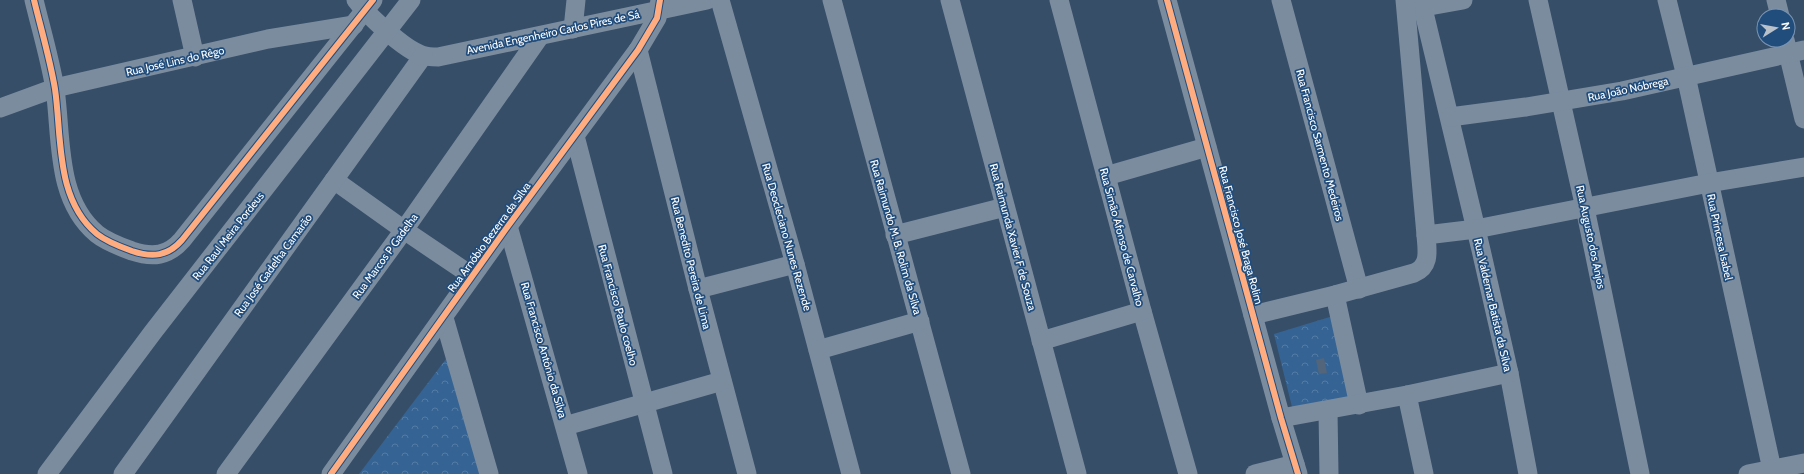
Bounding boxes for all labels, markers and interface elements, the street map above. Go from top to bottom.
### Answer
street label: Avenida Engenheiro Carlos Pires de Sá [465,7,641,57]
north arrow [1756,8,1796,48]
text: N [1778,21,1793,31]
street label: Rua José Lins do Rêgo [124,43,226,79]
street label: Rua Francisco Sarmento Medeiros [1293,68,1347,223]
street label: Rua João Nóbrega [1586,73,1670,104]
street label: Rua Raimundo M. B. Rolim da Silva [867,158,925,317]
street label: Rua Deocleciano Nunes Rezende [759,162,815,313]
street label: Rua Raimunda Xavier F de Souza [987,162,1040,313]
street label: Rua Francisco José Braga Rolim [1216,164,1266,306]
street label: Rua Simão Afonso de Carvalho [1097,166,1147,308]
street label: Rua Arnóbio Bezerra da Silva [444,179,534,295]
street label: Rua Augusto dos Anjos [1573,184,1609,290]
street label: Rua Raul Meira Pordeus [189,189,267,283]
street label: Rua Princesa Isabel [1704,193,1736,282]
street label: Rua Benedito Pereira de Lima [668,195,714,331]
street label: Rua Marcos P Gadelha [349,210,421,302]
street label: Rua José Gadelha Camarão [231,211,315,319]
street label: Rua Valdemar Batista da Silva [1471,237,1515,374]
street label: Rua Francisco Paulo coelho [595,243,641,367]
street label: Rua Francisco Antônio da Silva [518,280,570,420]

